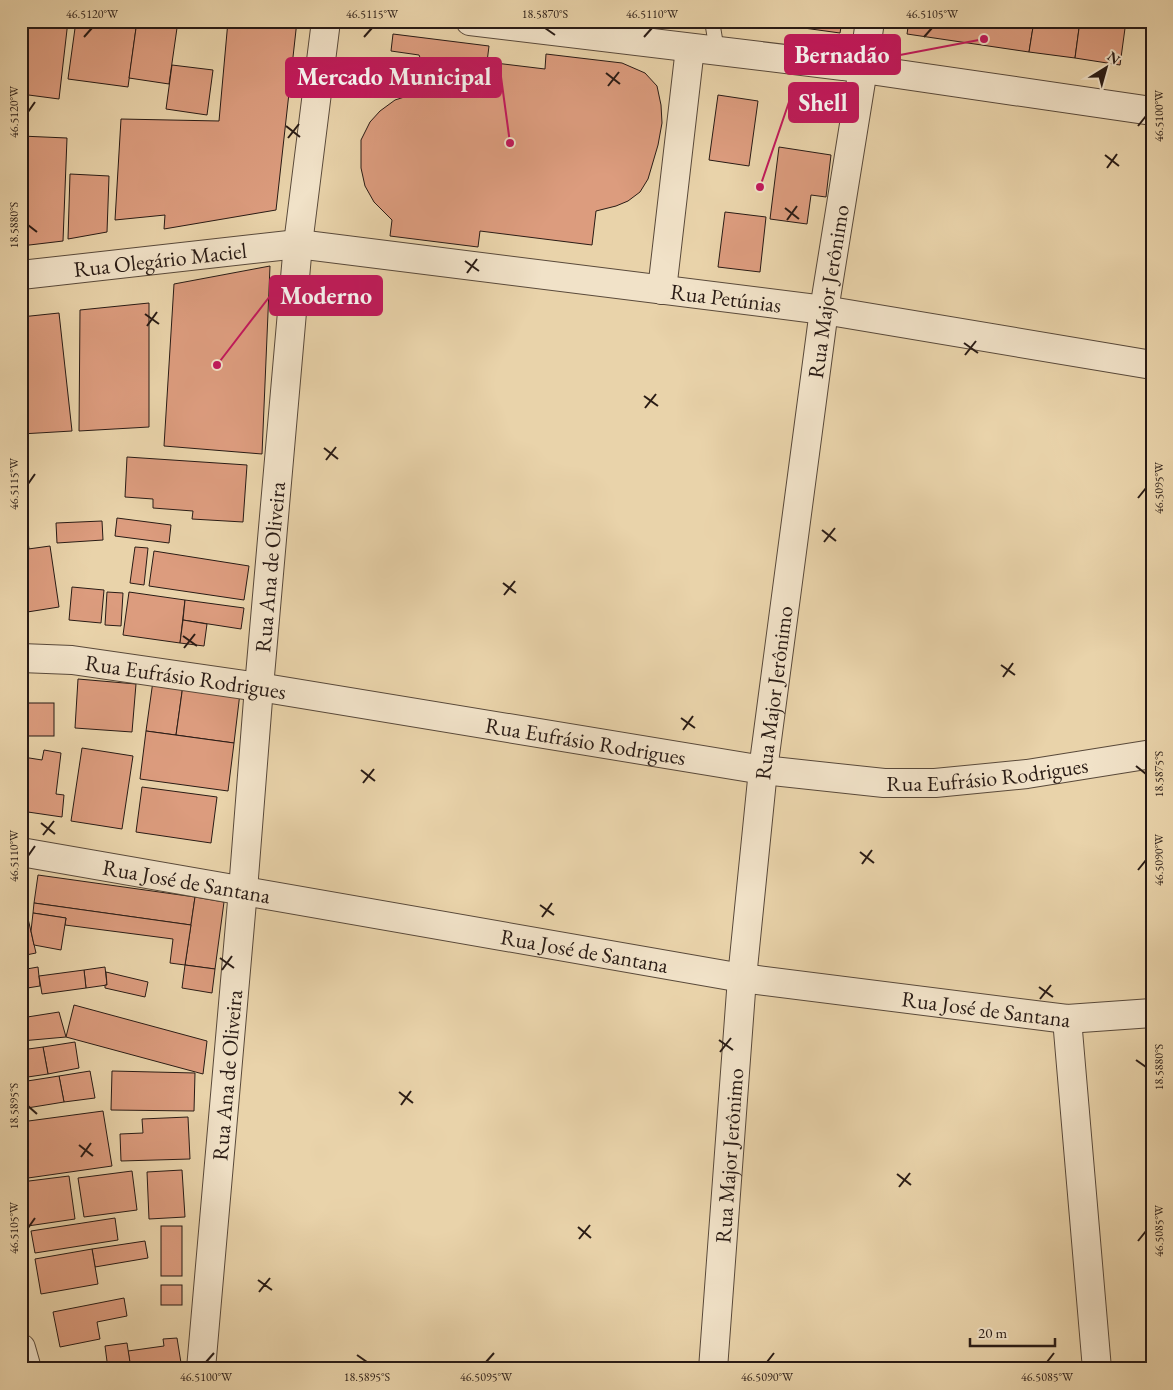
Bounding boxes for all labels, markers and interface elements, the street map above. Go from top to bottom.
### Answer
text: 46.5120°W [66,6,119,22]
text: 46.5115°W [346,6,399,22]
text: 18.5870°S [522,6,569,22]
text: 46.5110°W [626,6,679,22]
text: 46.5105°W [906,6,959,22]
callout: Bernadão [785,35,900,74]
text: Bernadão [795,39,889,70]
north arrow [1080,42,1130,92]
text: N [1104,47,1124,69]
callout: Mercado Municipal [286,58,501,97]
text: Mercado Municipal [297,61,491,92]
callout: Shell [789,83,858,122]
text: 46.5120°W [6,85,22,138]
text: Shell [799,87,848,118]
text: 46.5100°W [1151,89,1167,142]
text: 18.5880°S [6,201,22,248]
street label: Rua Major Jerônimo [801,202,855,380]
street label: Rua Olegário Maciel [72,235,248,284]
callout: Moderno [270,276,382,315]
street label: Rua Petúnias [669,276,783,319]
text: Moderno [280,280,372,311]
text: 46.5115°W [6,457,22,510]
text: 46.5095°W [1151,461,1167,514]
street label: Rua Ana de Oliveira [248,480,292,654]
street label: Rua Major Jerônimo [748,604,799,781]
street label: Rua Eufrásio Rodrigues [83,648,288,706]
street label: Rua Eufrásio Rodrigues [483,710,688,772]
street label: Rua Eufrásio Rodrigues [886,750,1090,798]
text: 18.5875°S [1151,750,1167,797]
text: 46.5110°W [6,829,22,882]
text: 46.5090°W [1151,833,1167,886]
street label: Rua José de Santana [100,852,273,910]
street label: Rua José de Santana [498,922,671,979]
street label: Rua José de Santana [900,984,1072,1034]
street label: Rua Ana de Oliveira [205,988,249,1162]
text: 18.5880°S [1151,1043,1167,1090]
street label: Rua Major Jerônimo [708,1067,750,1244]
text: 18.5895°S [6,1082,22,1129]
text: 46.5105°W [6,1201,22,1254]
text: 46.5085°W [1151,1204,1167,1257]
scale bar [970,1315,1056,1347]
text: 20 m [978,1323,1007,1342]
text: 46.5100°W [180,1369,233,1385]
text: 18.5895°S [344,1369,391,1385]
text: 46.5095°W [460,1369,513,1385]
text: 46.5090°W [741,1369,794,1385]
text: 46.5085°W [1021,1369,1074,1385]

